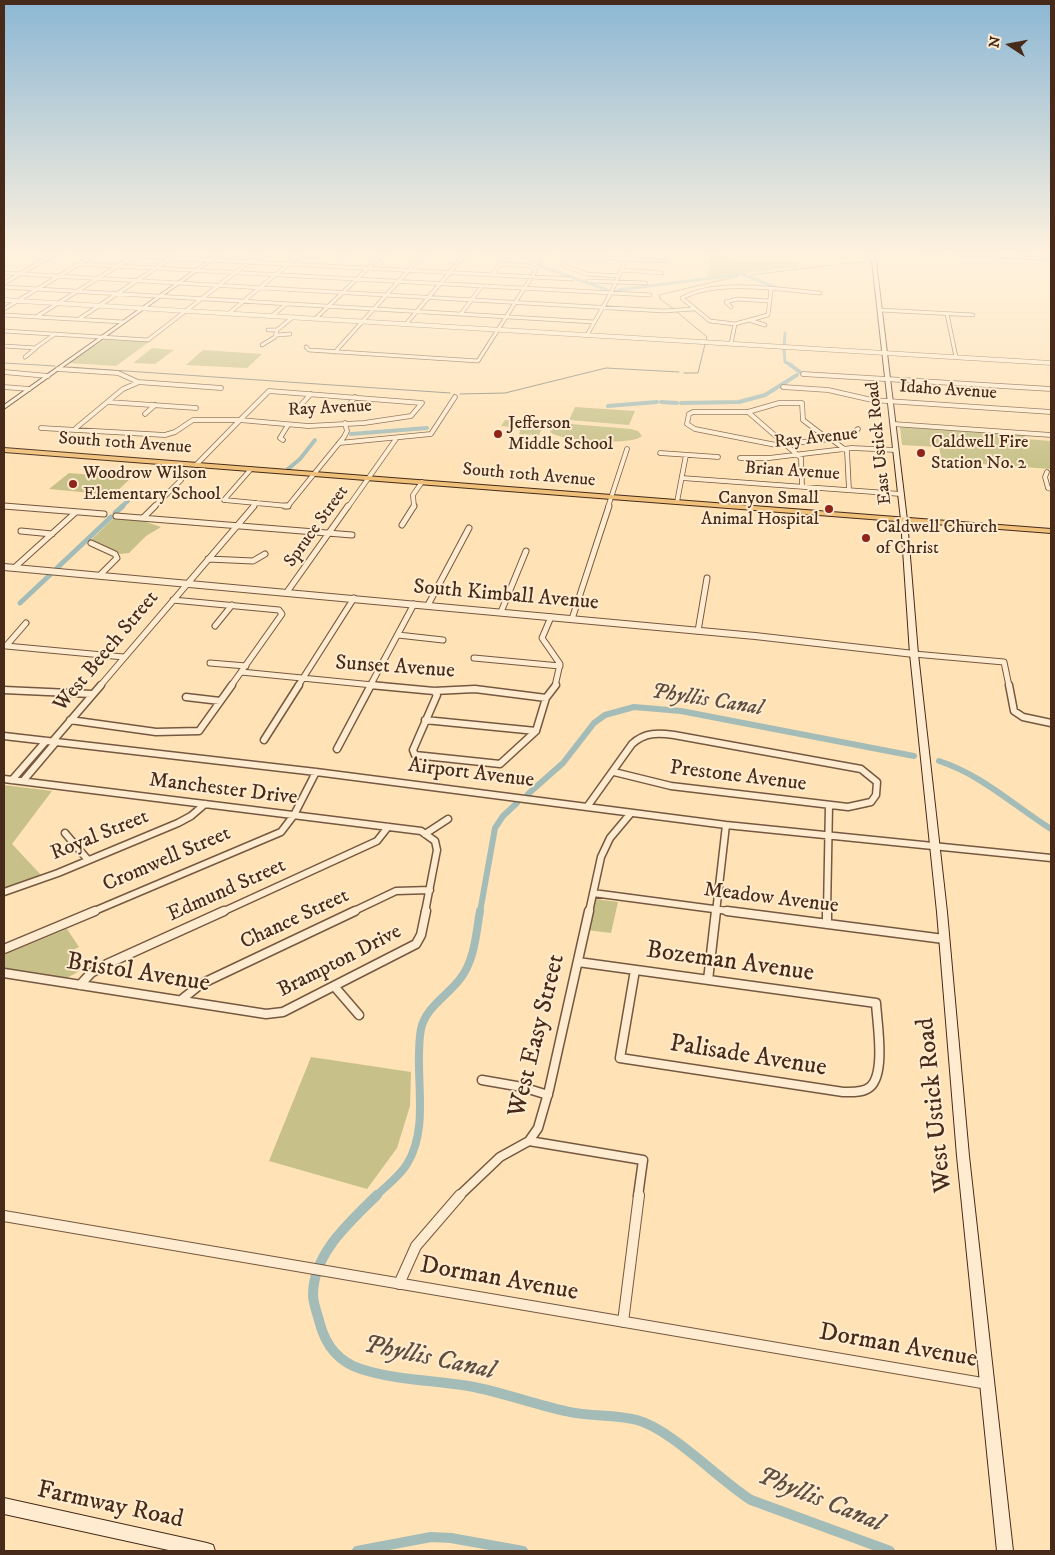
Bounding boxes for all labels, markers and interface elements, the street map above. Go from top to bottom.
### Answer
north arrow [985,20,1035,70]
text: N [985,35,1005,49]
street label: Idaho Avenue [899,377,997,405]
street label: East Ustick Road [863,380,897,506]
street label: Ray Avenue [288,396,372,422]
place label: Jefferson Middle School [508,413,613,456]
street label: Ray Avenue [773,424,859,454]
marker: Jefferson Middle School [492,428,504,440]
street label: South 10th Avenue [58,429,192,459]
place label: Caldwell Fire Station No. 2 [931,432,1028,474]
marker: Caldwell Fire Station No. 2 [915,447,927,459]
street label: Brian Avenue [744,458,840,486]
street label: South 10th Avenue [462,459,596,493]
place label: Woodrow Wilson Elementary School [83,463,221,506]
marker: Woodrow Wilson Elementary School [67,478,79,490]
street label: Spruce Street [280,482,354,572]
place label: Canyon Small Animal Hospital [701,488,819,530]
marker: Canyon Small Animal Hospital [823,503,835,515]
place label: Caldwell Church of Christ [876,517,997,560]
marker: Caldwell Church of Christ [860,532,872,544]
street label: South Kimball Avenue [412,575,600,617]
street label: West Beech Street [49,586,165,718]
street label: Sunset Avenue [334,651,456,685]
water label: Phyllis Canal [649,679,765,723]
street label: Airport Avenue [407,754,535,794]
street label: Prestone Avenue [668,756,808,798]
street label: Manchester Drive [147,768,299,812]
street label: Royal Street [47,805,153,867]
street label: Cromwell Street [99,822,235,898]
street label: Edmund Street [164,854,290,928]
street label: Meadow Avenue [702,878,840,920]
street label: Chance Street [237,884,353,956]
street label: Brampton Drive [274,920,406,1004]
street label: Bozeman Avenue [644,936,816,990]
street label: Bristol Avenue [64,948,212,1000]
street label: West Easy Street [503,951,573,1121]
street label: West Ustick Road [912,1016,960,1194]
street label: Palisade Avenue [667,1030,829,1084]
street label: Dorman Avenue [418,1251,580,1309]
street label: Dorman Avenue [817,1318,979,1376]
water label: Phyllis Canal [361,1330,497,1388]
water label: Phyllis Canal [752,1462,888,1540]
street label: Farmway Road [34,1476,186,1536]

